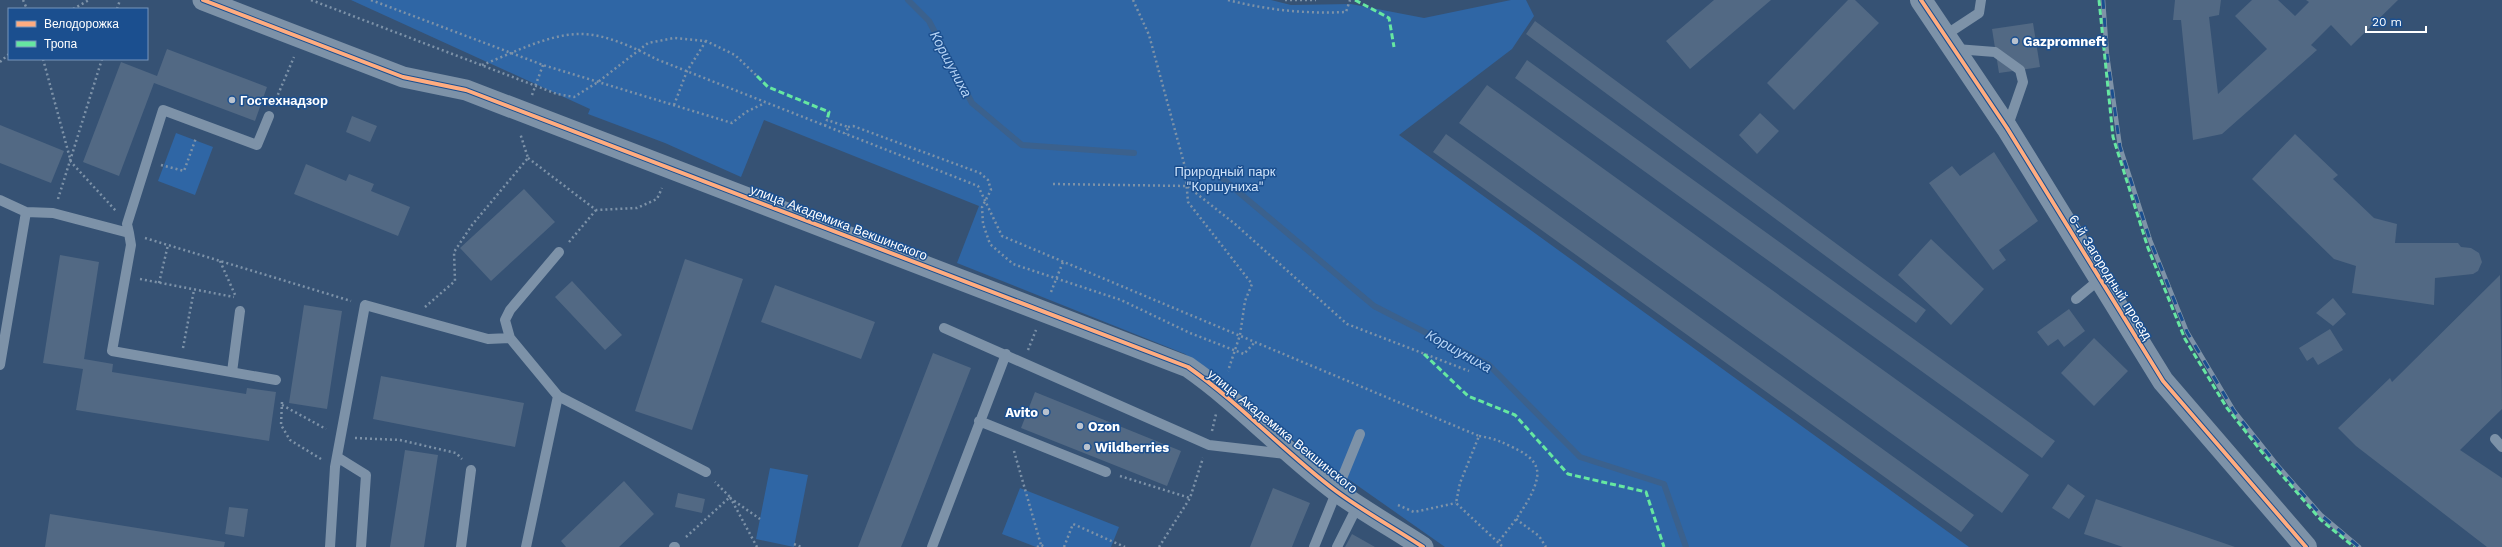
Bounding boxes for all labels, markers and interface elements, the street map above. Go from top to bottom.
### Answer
legend [8,8,148,60]
scale bar [2366,8,2426,34]
text: 20 m [2372,15,2402,29]
text: Велодорожка [44,17,119,31]
water label: Коршуниха [927,28,975,100]
place label: Gazpromneft [2023,34,2107,49]
marker: Gazpromneft [2010,36,2020,46]
text: Тропа [44,37,78,51]
place label: Гостехнадзор [240,93,328,108]
marker: Гостехнадзор [227,95,237,105]
park label: Природный парк "Коршуниха" [1175,164,1276,194]
street label: улица Академика Векшинского [748,182,929,263]
street label: 6-й Загородный проезд [2066,212,2155,343]
water label: Коршуниха [1423,326,1495,376]
street label: улица Академика Векшинского [1205,366,1361,497]
place label: Avito [1005,405,1038,420]
marker: Avito [1041,407,1051,417]
place label: Ozon [1088,419,1120,434]
marker: Ozon [1075,421,1085,431]
place label: Wildberries [1095,440,1169,455]
marker: Wildberries [1082,442,1092,452]

